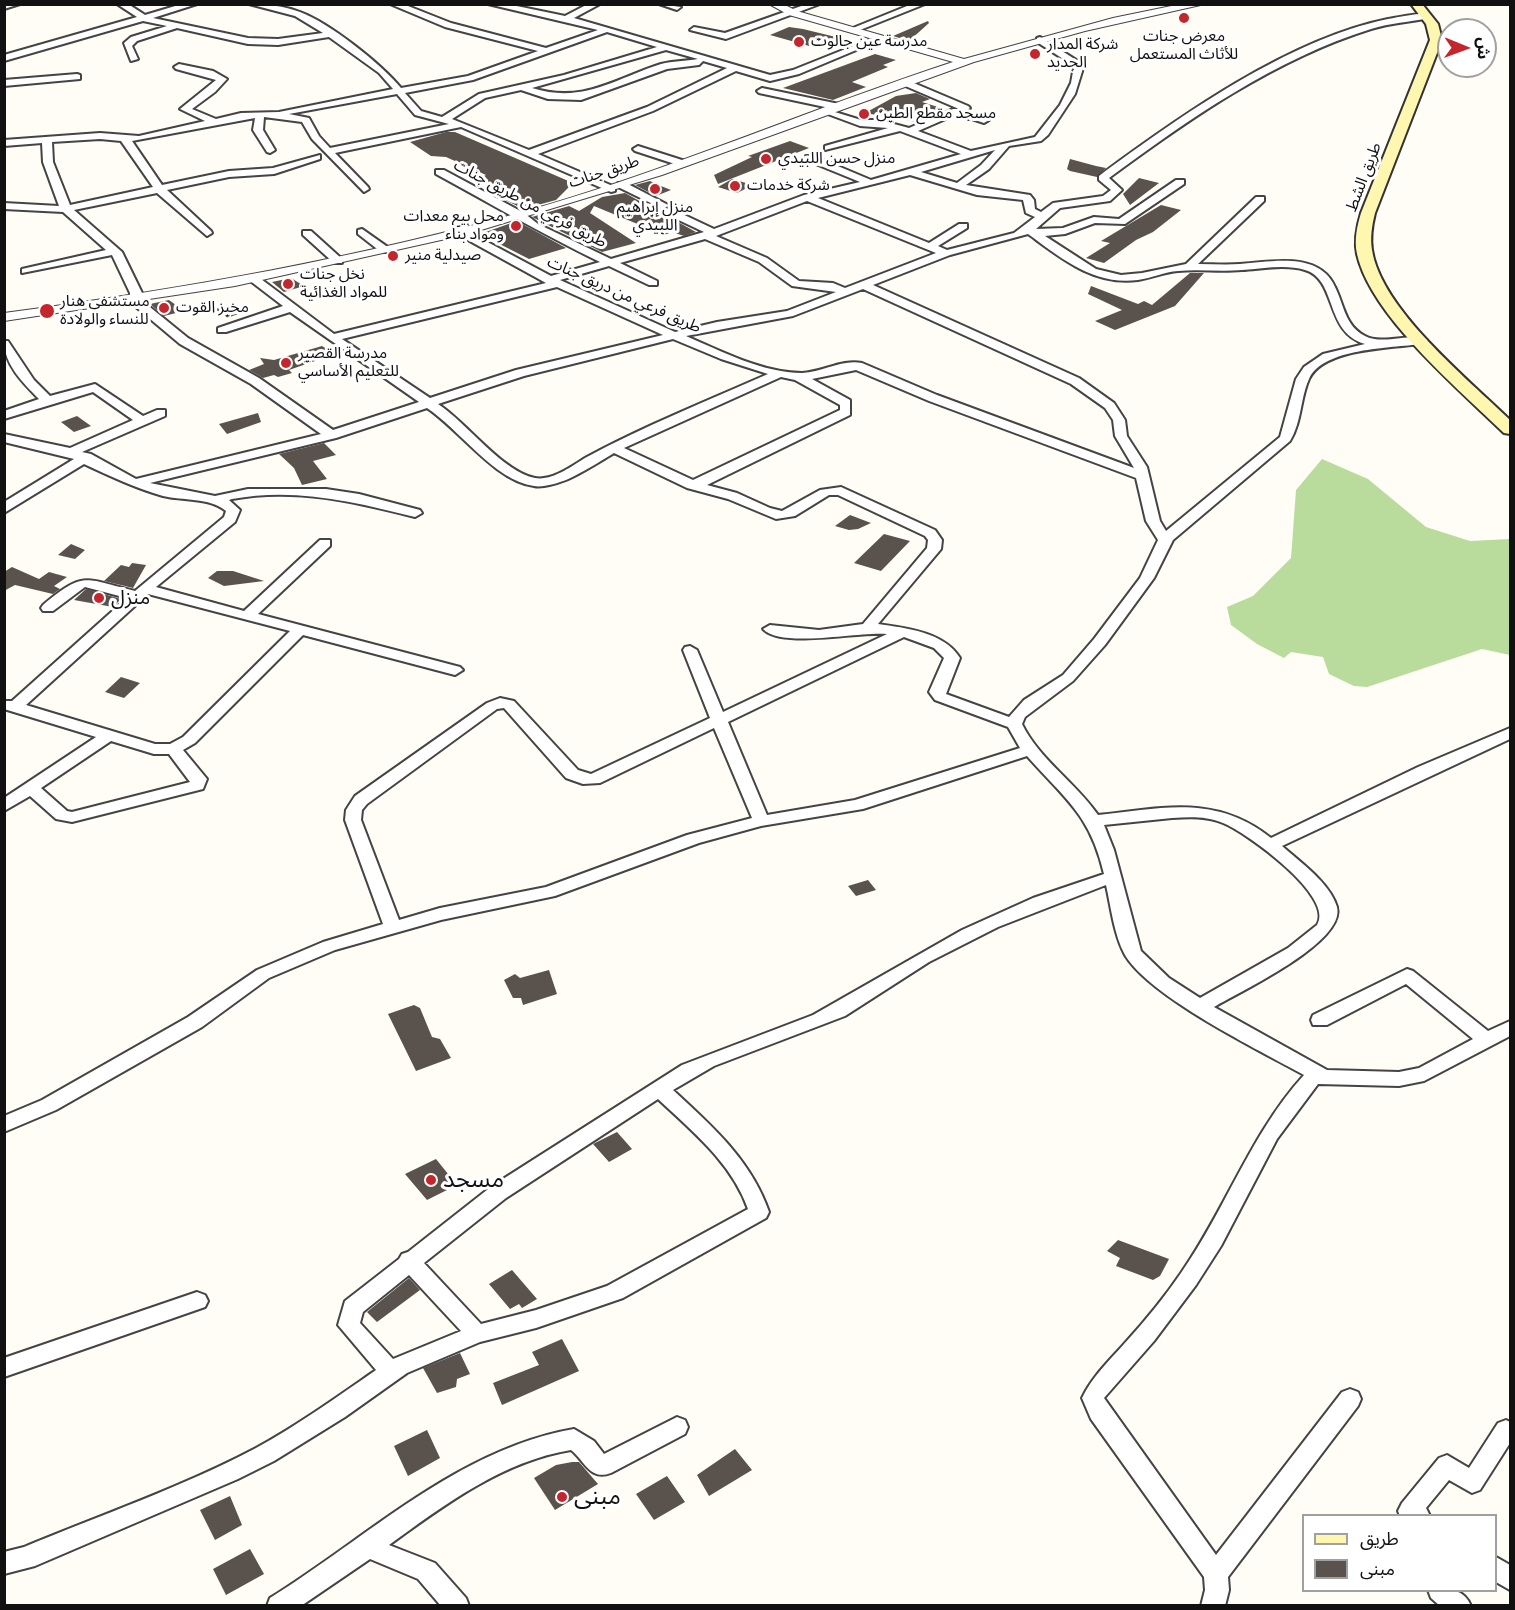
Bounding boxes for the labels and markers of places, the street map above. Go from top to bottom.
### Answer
marker: معرض جنات للأثاث المستعمل [1177,11,1191,25]
place label: معرض جنات للأثاث المستعمل [1130,27,1238,65]
place label: مدرسة عين جالوت [811,32,927,52]
marker: مدرسة عين جالوت [792,35,806,49]
place label: شركة المدار الجديد [1047,35,1118,73]
marker: شركة المدار الجديد [1028,47,1042,61]
place label: مسجد مقطع الطين [876,104,996,124]
marker: مسجد مقطع الطين [857,107,871,121]
place label: منزل حسن اللبيدي [778,149,895,169]
marker: منزل حسن اللبيدي [759,152,773,166]
place label: شركة خدمات [747,176,830,196]
marker: شركة خدمات [728,179,742,193]
marker: منزل إبراهيم اللبيدي [648,182,662,196]
place label: منزل إبراهيم اللبيدي [617,198,693,236]
place label: محل بيع معدات ومواد بناء [404,207,504,245]
marker: محل بيع معدات ومواد بناء [509,219,523,233]
place label: صيدلية منير [405,246,481,266]
marker: صيدلية منير [386,249,400,263]
place label: نخل جنات للمواد الغذائية [300,265,387,303]
marker: نخل جنات للمواد الغذائية [281,277,295,291]
place label: مستشفى هنار للنساء والولادة [60,292,150,330]
place label: مخبز القوت [176,298,249,318]
marker: مخبز القوت [157,301,171,315]
marker: مستشفى هنار للنساء والولادة [38,302,56,320]
place label: مدرسة القصير للتعليم الأساسي [298,344,399,382]
marker: مدرسة القصير للتعليم الأساسي [279,356,293,370]
place label: منزل [111,586,150,610]
marker: منزل [92,591,106,605]
place label: مسجد [443,1166,504,1194]
marker: مسجد [424,1173,438,1187]
place label: مبنى [574,1483,621,1511]
marker: مبنى [555,1490,569,1504]

